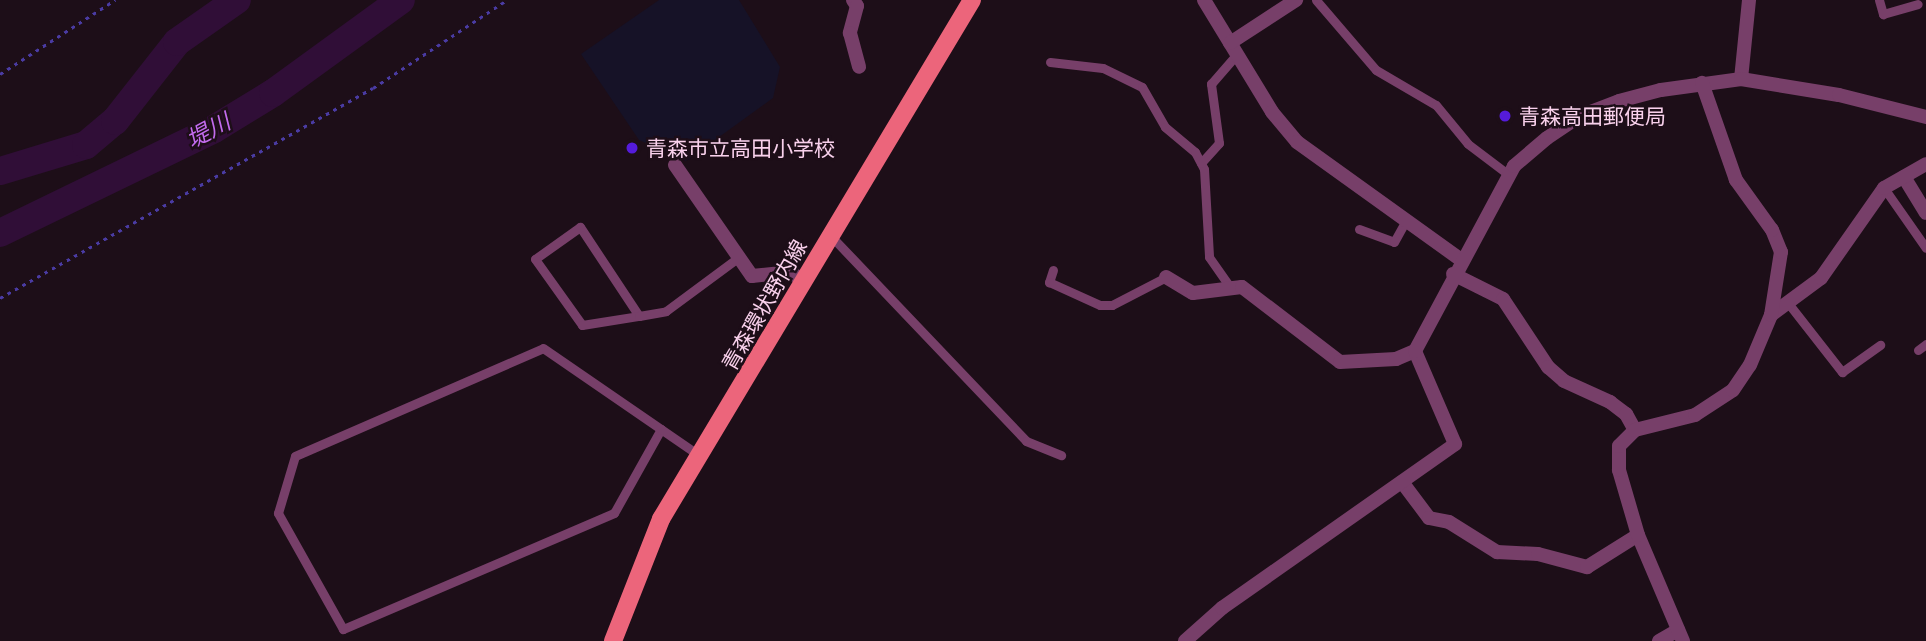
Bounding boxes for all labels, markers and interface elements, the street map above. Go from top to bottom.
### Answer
place label: 青森高田郵便局 [1519,103,1666,129]
water label: 堤川 [181,107,235,153]
marker: 青森高田郵便局 [1497,108,1513,124]
place label: 青森市立高田小学校 [646,135,835,161]
marker: 青森市立高田小学校 [624,140,640,156]
street label: 青森環状野内線 [716,235,812,375]

